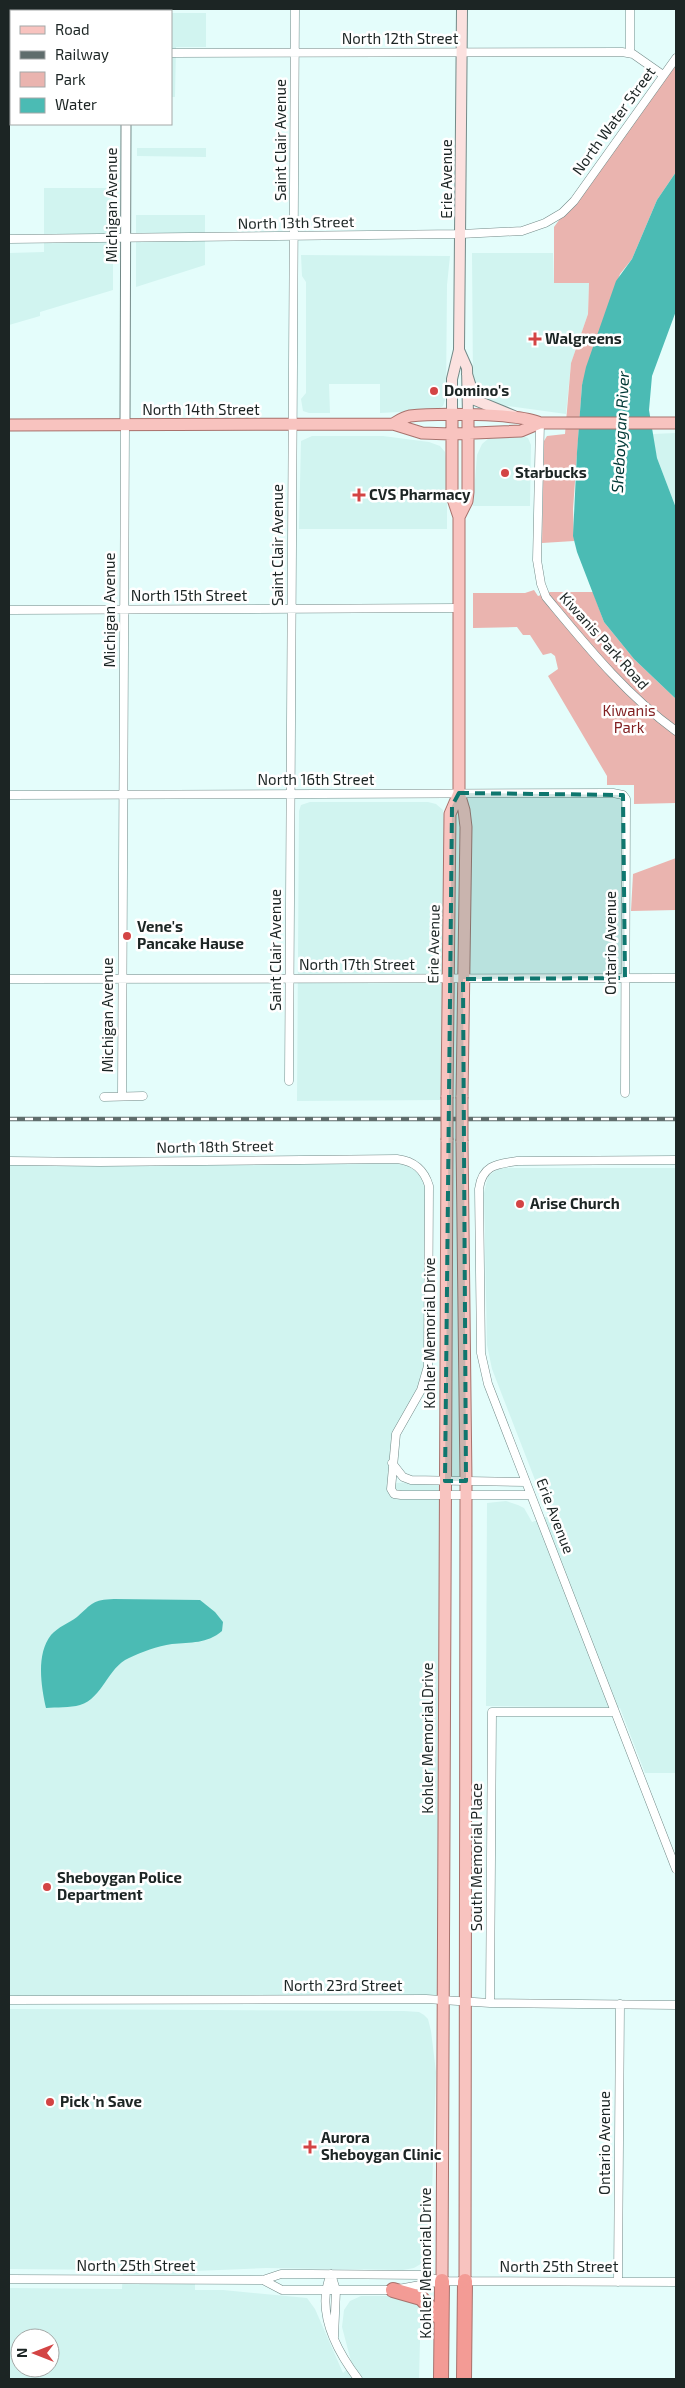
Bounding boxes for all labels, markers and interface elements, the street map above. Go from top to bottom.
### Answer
legend [10,10,172,125]
text: Road [55,20,90,38]
street label: North 12th Street [342,29,459,47]
text: Railway [55,45,109,63]
street label: North Water Street [568,63,659,178]
text: Park [55,70,86,88]
street label: Saint Clair Avenue [271,79,289,201]
text: Water [55,95,97,113]
street label: Erie Avenue [437,139,455,219]
street label: Michigan Avenue [102,147,120,263]
street label: North 13th Street [238,212,355,232]
place label: Walgreens [545,329,622,347]
marker: Walgreens [529,333,541,345]
water label: Sheboygan River [607,370,633,493]
place label: Domino's [444,381,509,399]
marker: Domino's [428,385,440,397]
street label: North 14th Street [142,400,260,418]
place label: Starbucks [515,463,587,481]
marker: Starbucks [499,467,511,479]
street label: Saint Clair Avenue [268,484,286,606]
place label: CVS Pharmacy [369,485,471,504]
marker: CVS Pharmacy [353,489,365,501]
street label: Michigan Avenue [100,552,118,668]
street label: North 15th Street [131,586,247,604]
street label: Kiwanis Park Road [556,588,653,693]
park label: Kiwanis Park [602,701,656,736]
street label: North 16th Street [258,770,375,788]
street label: Saint Clair Avenue [266,889,284,1011]
street label: Ontario Avenue [601,891,619,995]
street label: Erie Avenue [423,904,443,984]
place label: Vene's Pancake Hause [137,917,244,952]
marker: Vene's Pancake Hause [121,930,133,942]
street label: North 17th Street [299,955,415,973]
street label: Michigan Avenue [98,957,116,1073]
street label: North 18th Street [156,1136,274,1156]
place label: Arise Church [530,1194,620,1212]
marker: Arise Church [514,1198,526,1210]
street label: Kohler Memorial Drive [420,1257,438,1409]
street label: Erie Avenue [533,1475,579,1556]
street label: Kohler Memorial Drive [418,1662,436,1814]
street label: South Memorial Place [467,1783,485,1931]
place label: Sheboygan Police Department [57,1868,182,1903]
marker: Sheboygan Police Department [41,1881,53,1893]
street label: North 23rd Street [283,1976,403,1994]
street label: Ontario Avenue [595,2091,613,2195]
place label: Pick 'n Save [60,2092,142,2110]
marker: Pick 'n Save [44,2096,56,2108]
place label: Aurora Sheboygan Clinic [321,2128,442,2164]
marker: Aurora Sheboygan Clinic [303,2140,317,2154]
street label: Kohler Memorial Drive [416,2187,434,2339]
street label: North 25th Street [77,2256,196,2274]
street label: North 25th Street [500,2257,619,2275]
north arrow [10,2328,60,2378]
text: N [13,2348,30,2358]

